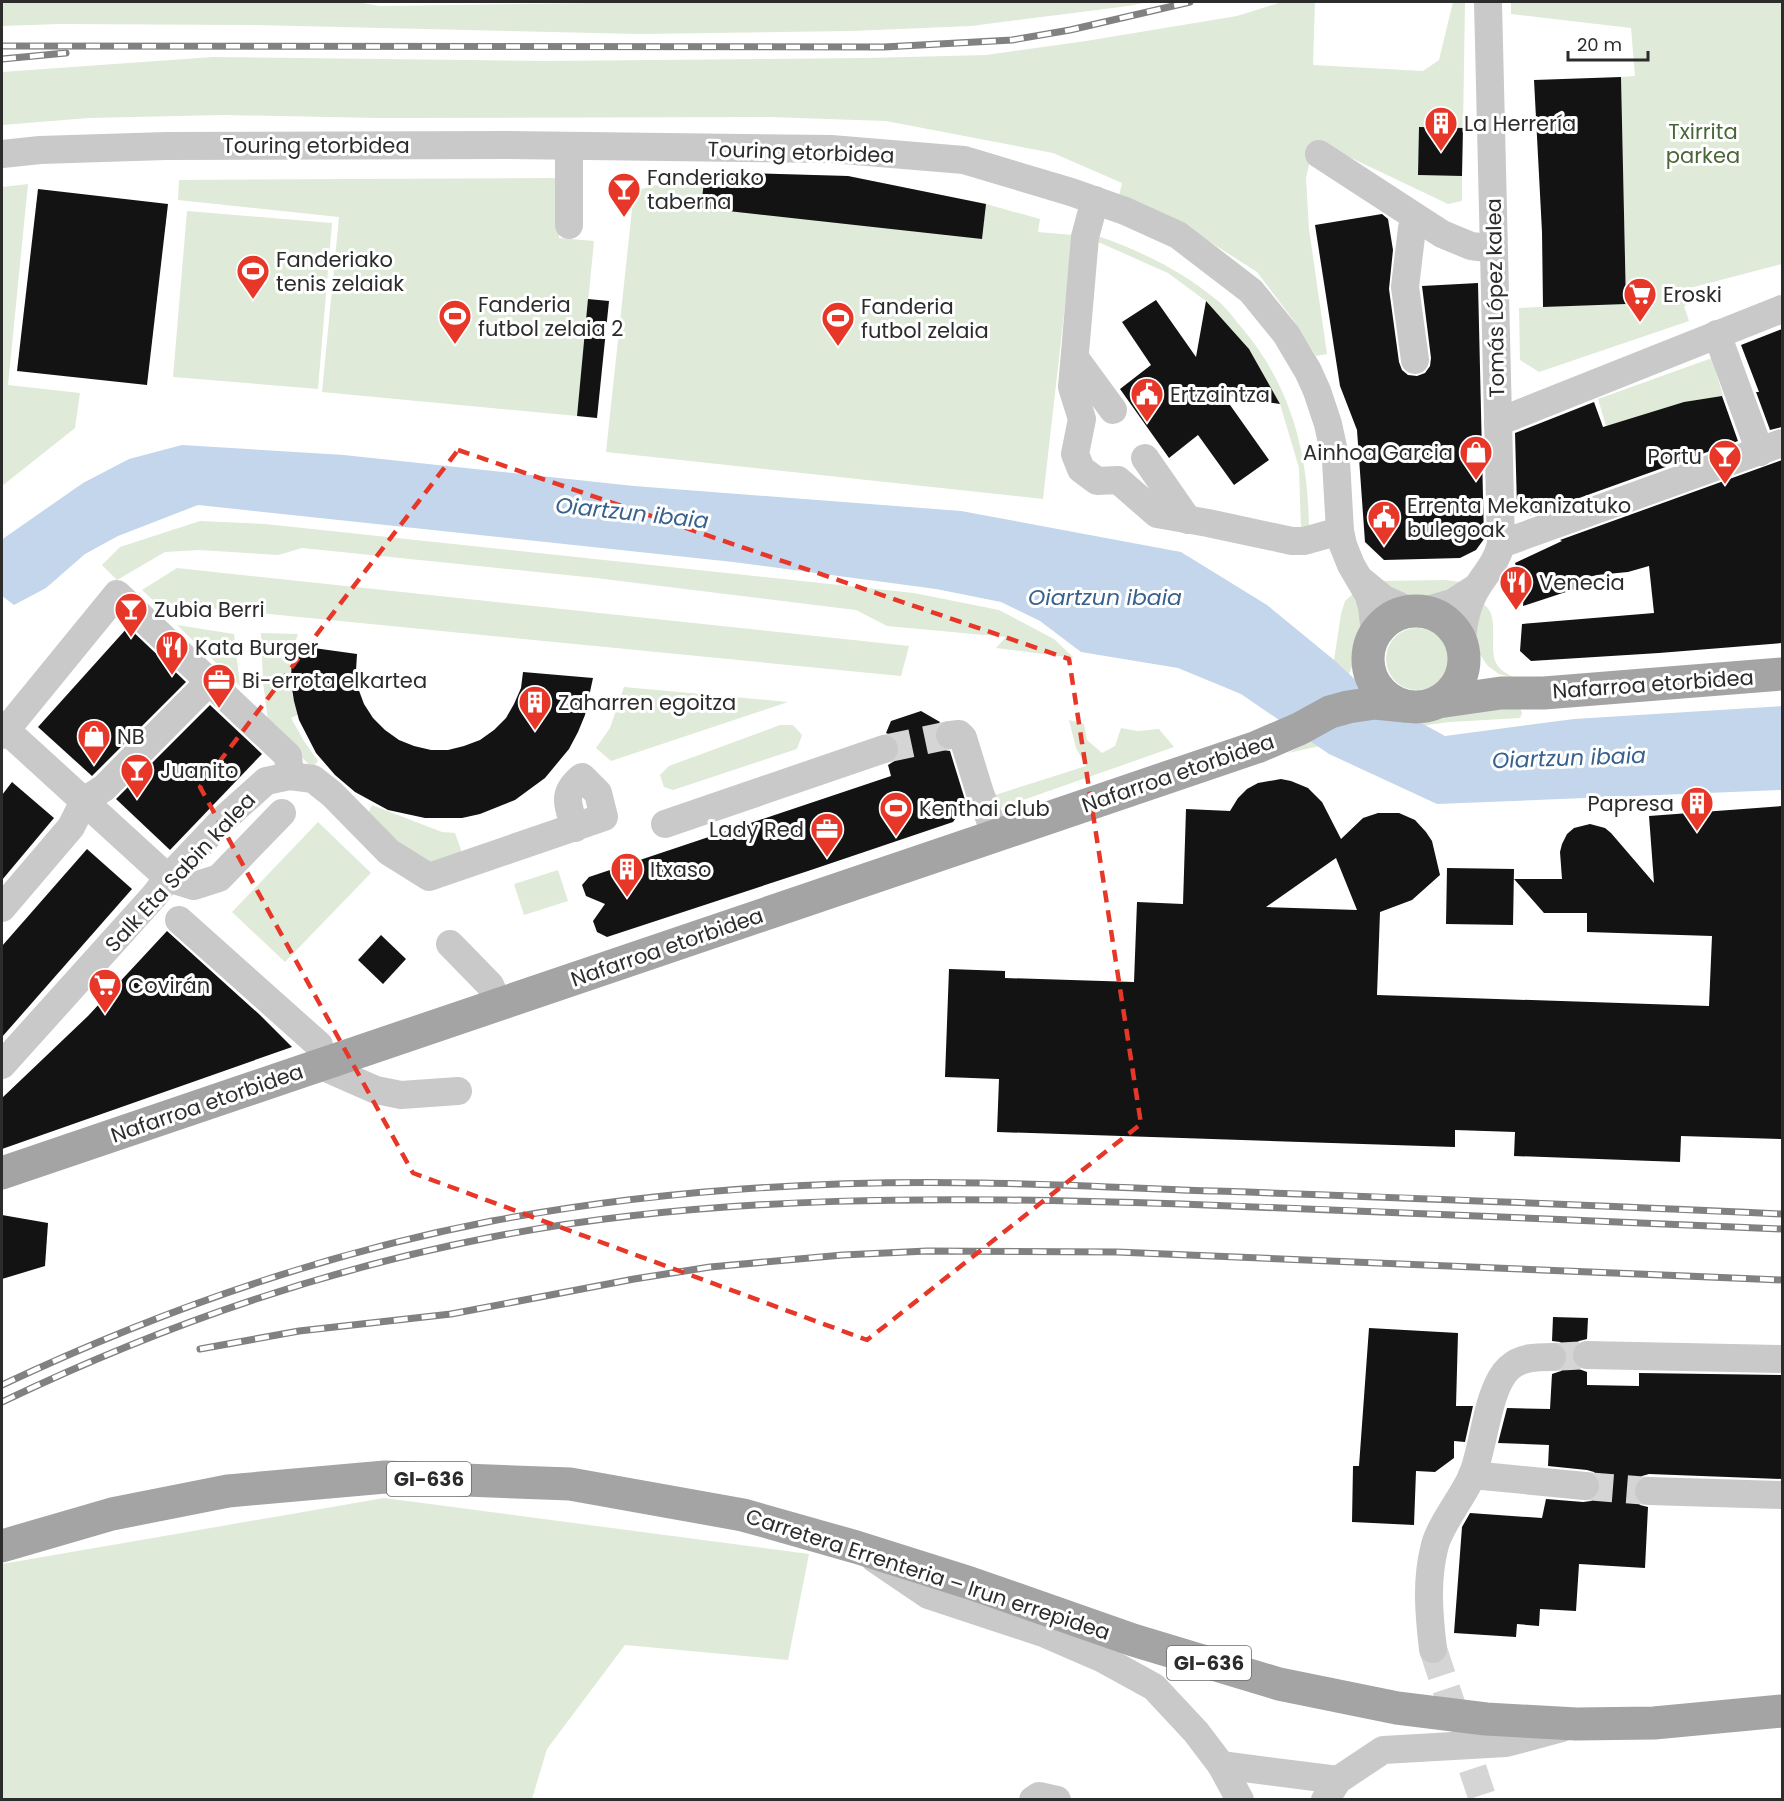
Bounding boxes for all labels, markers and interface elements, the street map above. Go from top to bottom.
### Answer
scale bar [1568,24,1648,62]
text: 20 m [1577,32,1622,57]
building icon: La Herrería [1423,105,1459,152]
place label: La Herrería [1464,109,1576,138]
park label: Txirrita parkea [1666,117,1740,170]
street label: Touring etorbidea [222,131,410,160]
street label: Touring etorbidea [707,134,895,170]
place label: Fanderiako taberna [647,163,764,216]
bar icon: Fanderiako taberna [606,171,642,218]
street label: Tomás López kalea [1479,198,1511,398]
place label: Fanderiako tenis zelaiak [276,245,404,298]
sports icon: Fanderiako tenis zelaiak [235,253,271,300]
supermarket icon: Eroski [1622,276,1658,323]
place label: Eroski [1663,280,1722,309]
place label: Fanderia futbol zelaia 2 [478,290,623,343]
place label: Fanderia futbol zelaia [861,292,989,345]
sports icon: Fanderia futbol zelaia 2 [437,298,473,345]
sports icon: Fanderia futbol zelaia [820,300,856,347]
public building icon: Ertzaintza [1129,376,1165,423]
place label: Ertzaintza [1170,380,1270,409]
shop icon: Ainhoa Garcia [1458,434,1494,481]
place label: Ainhoa Garcia [1303,438,1453,467]
bar icon: Portu [1707,438,1743,485]
place label: Portu [1647,442,1702,471]
water label: Oiartzun ibaia [554,490,710,536]
place label: Errenta Mekanizatuko bulegoak [1407,491,1631,544]
public building icon: Errenta Mekanizatuko bulegoak [1366,499,1402,546]
restaurant icon: Venecia [1498,564,1534,611]
place label: Venecia [1539,568,1625,597]
water label: Oiartzun ibaia [1028,582,1182,613]
bar icon: Zubia Berri [113,591,149,638]
place label: Zubia Berri [154,595,265,624]
restaurant icon: Kata Burger [154,629,190,676]
place label: Kata Burger [195,633,319,662]
office icon: Bi-errota elkartea [201,662,237,709]
street label: Nafarroa etorbidea [1551,663,1755,705]
place label: Bi-errota elkartea [242,666,427,695]
building icon: Zaharren egoitza [517,684,553,731]
place label: Zaharren egoitza [558,688,736,717]
shop icon: NB [76,718,112,765]
place label: NB [117,722,145,751]
street label: Nafarroa etorbidea [1078,726,1278,820]
water label: Oiartzun ibaia [1492,740,1647,776]
bar icon: Juanito [119,752,155,799]
place label: Juanito [160,756,238,785]
building icon: Papresa [1679,785,1715,832]
street label: Salk Eta Sabin kalea [98,786,262,958]
place label: Papresa [1587,789,1674,818]
sports icon: Kenthai club [878,790,914,837]
place label: Kenthai club [919,794,1050,823]
office icon: Lady Red [809,811,845,858]
place label: Lady Red [709,815,804,844]
building icon: Itxaso [609,851,645,898]
place label: Itxaso [650,855,711,884]
street label: Nafarroa etorbidea [567,900,767,994]
supermarket icon: Covirán [87,967,123,1014]
place label: Covirán [128,971,210,1000]
street label: Nafarroa etorbidea [107,1056,307,1150]
road number: GI-636 [387,1462,471,1496]
street label: Carretera Errenteria – Irun errepidea [742,1501,1114,1647]
road number: GI-636 [1167,1646,1251,1680]

